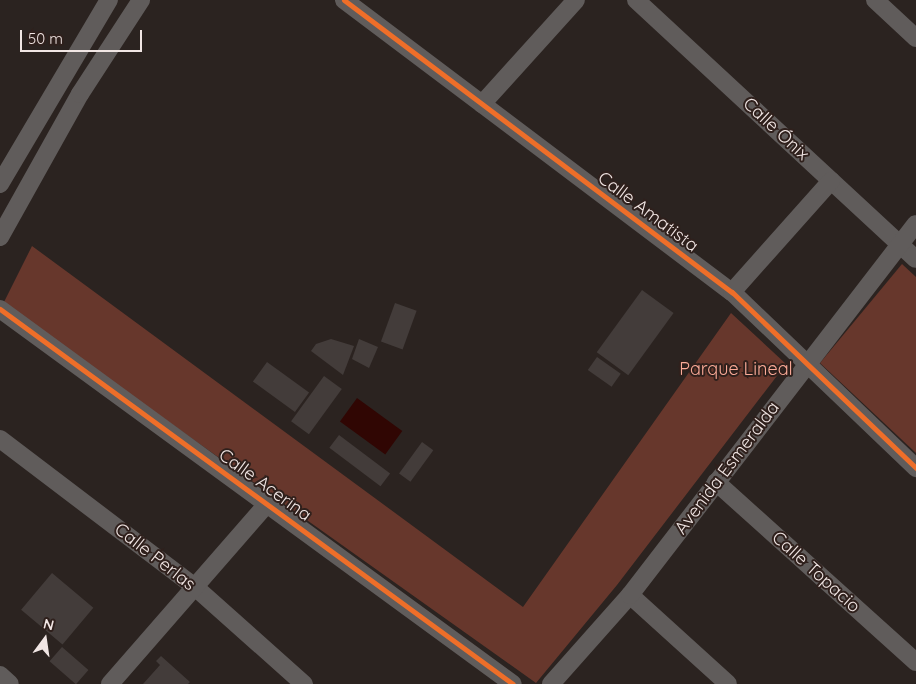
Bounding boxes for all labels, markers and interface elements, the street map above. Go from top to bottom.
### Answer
scale bar [22,20,145,52]
text: 50 m [28,29,63,48]
street label: Calle Ónix [738,93,814,165]
street label: Calle Amatista [593,167,703,257]
park label: Parque Lineal [679,358,793,380]
street label: Avenida Esmeralda [670,397,784,539]
street label: Calle Acerina [215,444,315,526]
street label: Calle Perlas [110,519,200,595]
street label: Calle Topacio [767,527,865,617]
north arrow [20,614,70,664]
text: N [41,614,56,634]

